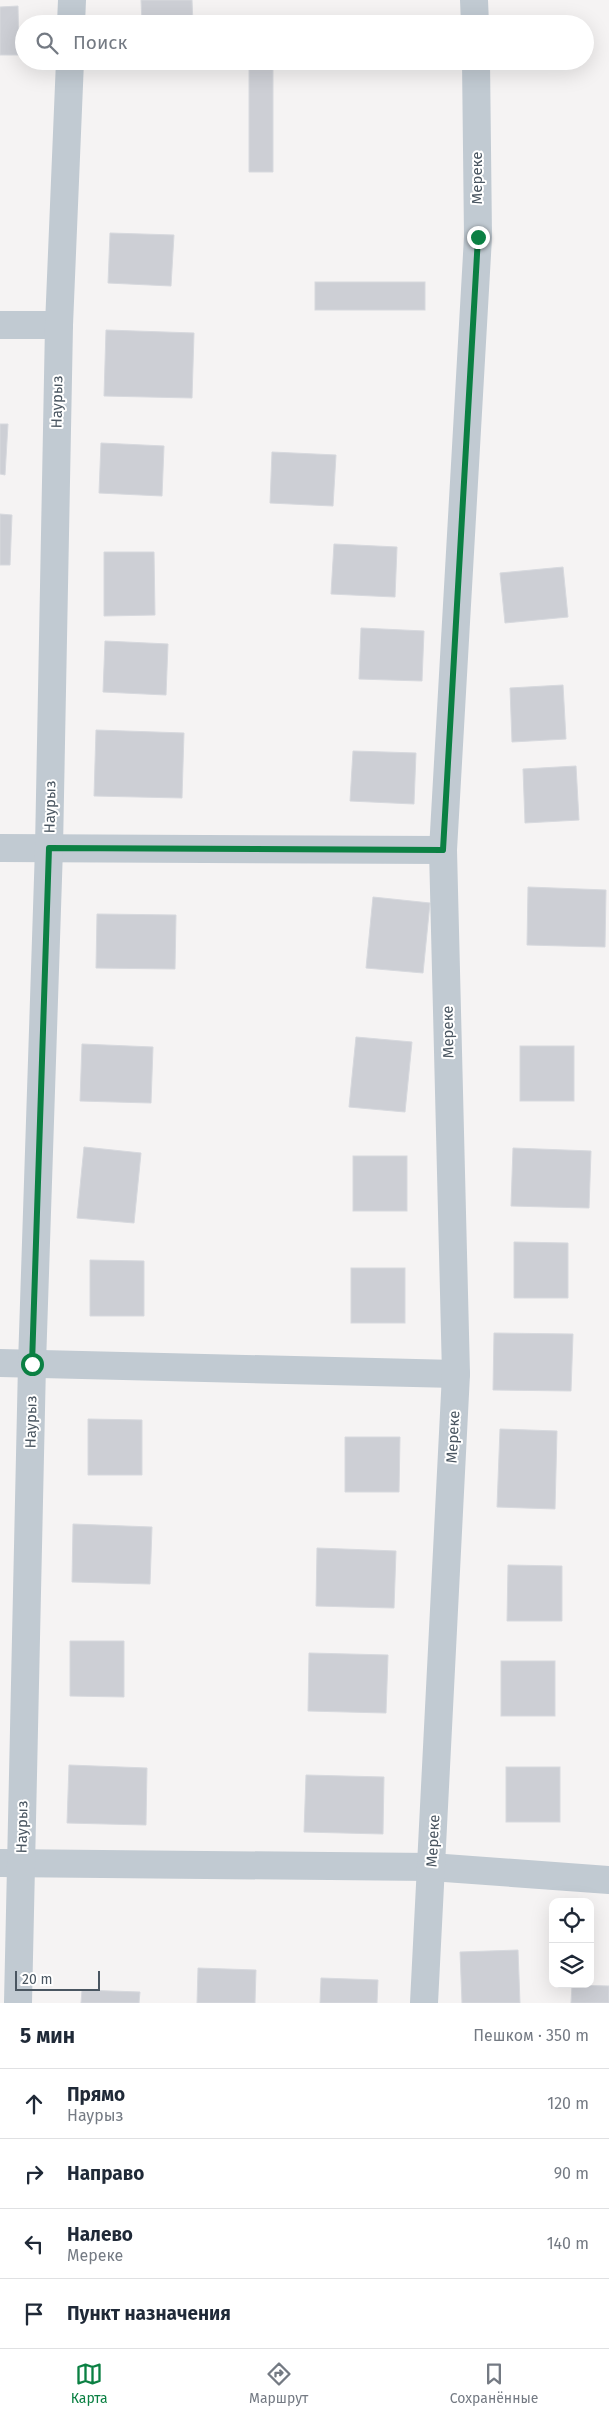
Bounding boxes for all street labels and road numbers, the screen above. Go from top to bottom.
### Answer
street label: Мереке [468,152,486,204]
street label: Наурыз [48,375,66,429]
street label: Наурыз [41,780,59,834]
street label: Мереке [439,1005,457,1059]
street label: Наурыз [22,1395,40,1449]
street label: Мереке [443,1410,463,1464]
street label: Наурыз [13,1800,31,1854]
street label: Мереке [423,1814,443,1868]

